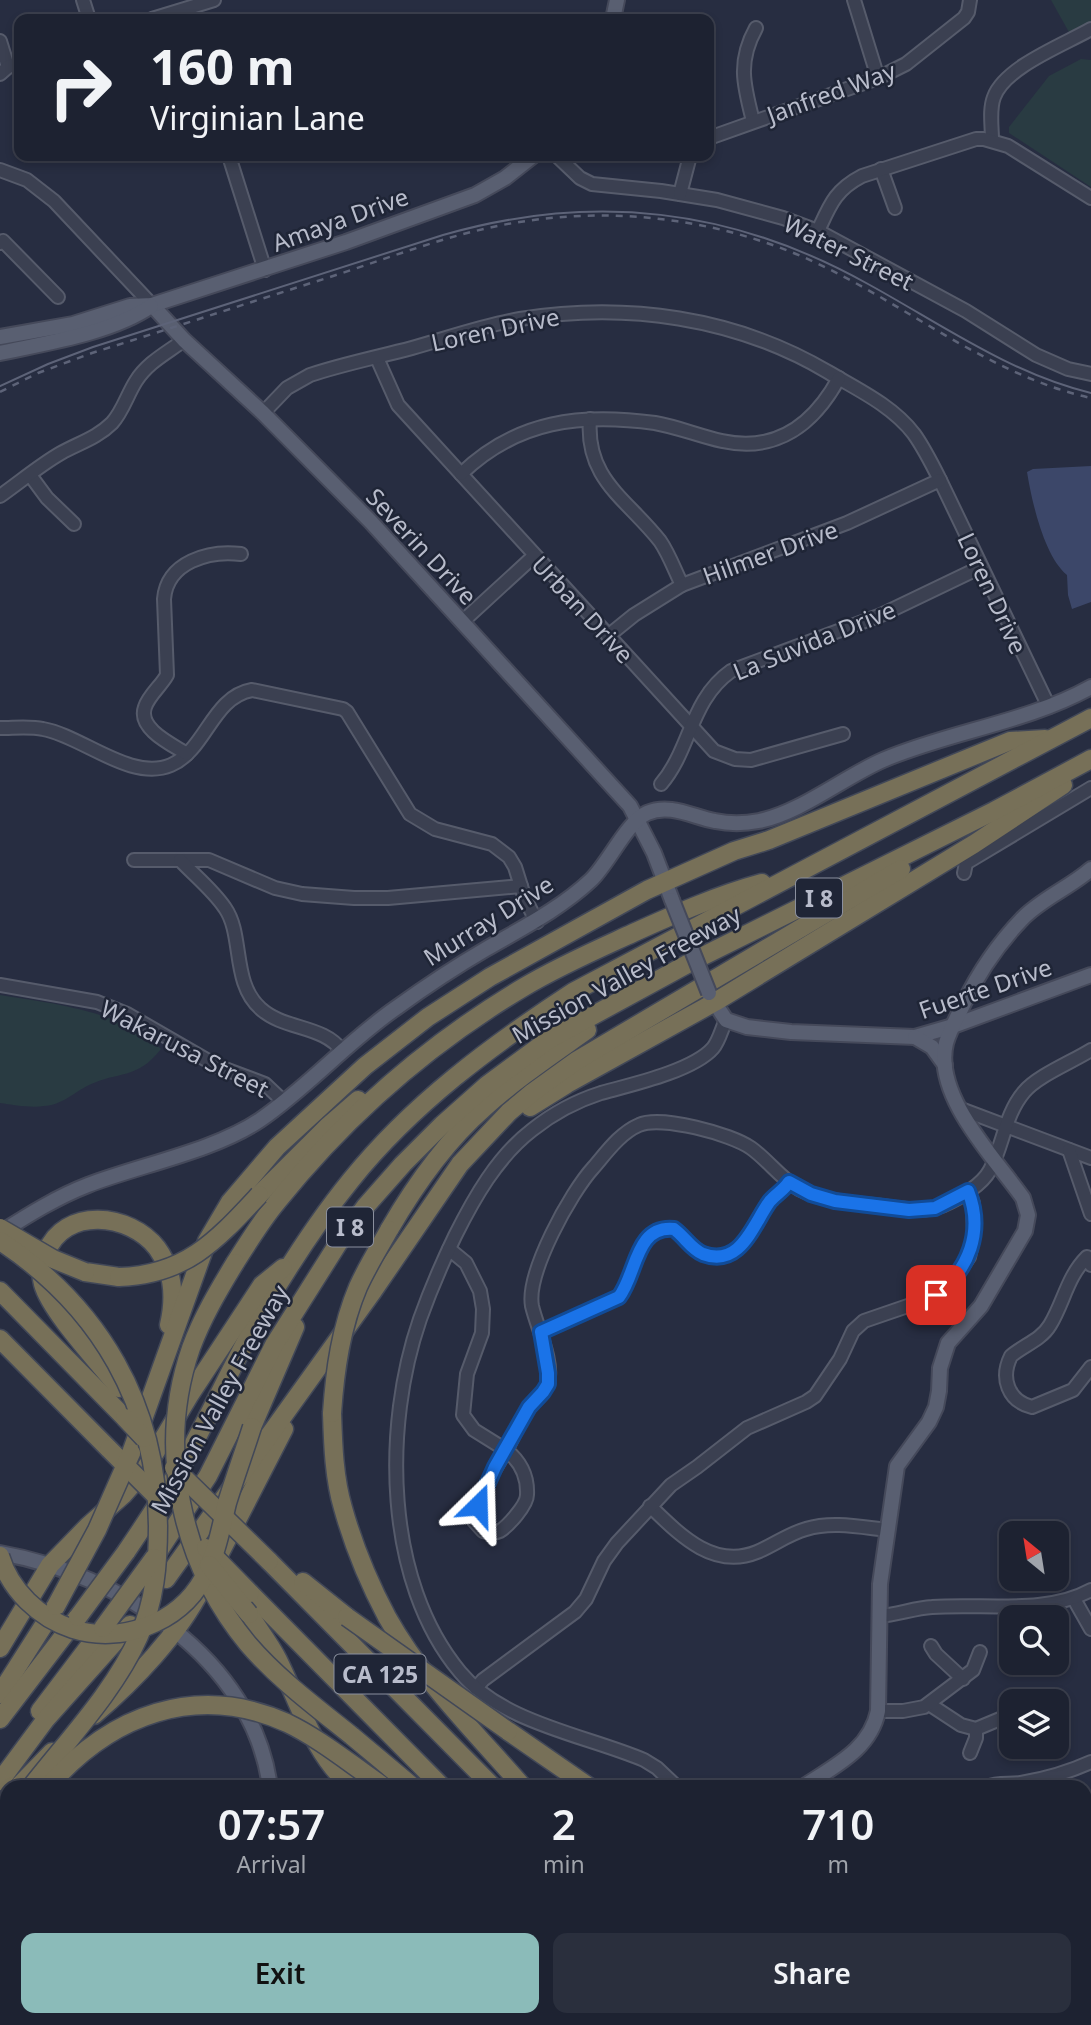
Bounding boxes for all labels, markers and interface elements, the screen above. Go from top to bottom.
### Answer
text: 160 m [150,33,295,99]
icon: right [35,42,126,133]
street label: Janfred Way [760,53,901,131]
text: Virginian Lane [150,96,365,139]
street label: Amaya Drive [267,179,413,259]
street label: Water Street [779,206,920,298]
street label: Loren Drive [428,299,562,359]
street label: Severin Drive [359,480,485,612]
street label: Hilmer Drive [698,512,842,592]
street label: Loren Drive [950,527,1036,659]
street label: Urban Drive [525,548,641,670]
street label: La Suvida Drive [728,592,900,688]
street label: Murray Drive [417,867,559,973]
road number: I 8 [796,878,842,917]
street label: Mission Valley Freeway [506,897,747,1051]
street label: Fuerte Drive [914,950,1056,1026]
street label: Wakarusa Street [95,991,275,1105]
road number: I 8 [327,1208,373,1246]
pin [906,1265,966,1325]
icon: arrive [917,1276,955,1314]
street label: Mission Valley Freeway [142,1278,296,1519]
position arrow [441,1468,515,1542]
north arrow [999,1521,1069,1591]
map controls [999,1521,1069,1759]
button: search [999,1605,1069,1675]
road number: CA 125 [334,1654,426,1694]
button: layers [999,1689,1069,1759]
text: 07:57 [218,1795,325,1852]
text: 2 [552,1795,576,1852]
text: 710 [802,1795,874,1852]
text: Arrival [236,1848,307,1880]
text: min [543,1848,585,1880]
text: m [828,1848,849,1880]
button: Exit [21,1933,539,2013]
button: Share [553,1933,1071,2013]

